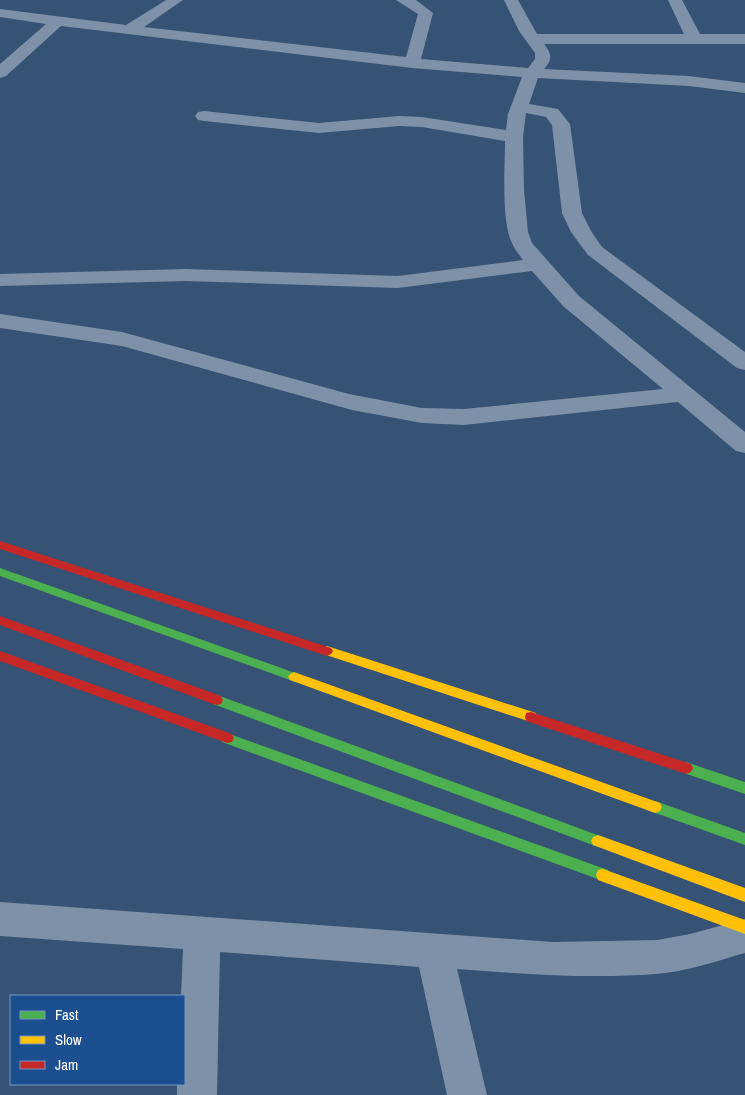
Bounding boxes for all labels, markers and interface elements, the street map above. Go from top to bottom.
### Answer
legend [10,995,185,1085]
text: Fast [55,1004,79,1025]
text: Slow [55,1029,82,1050]
text: Jam [55,1054,78,1075]

